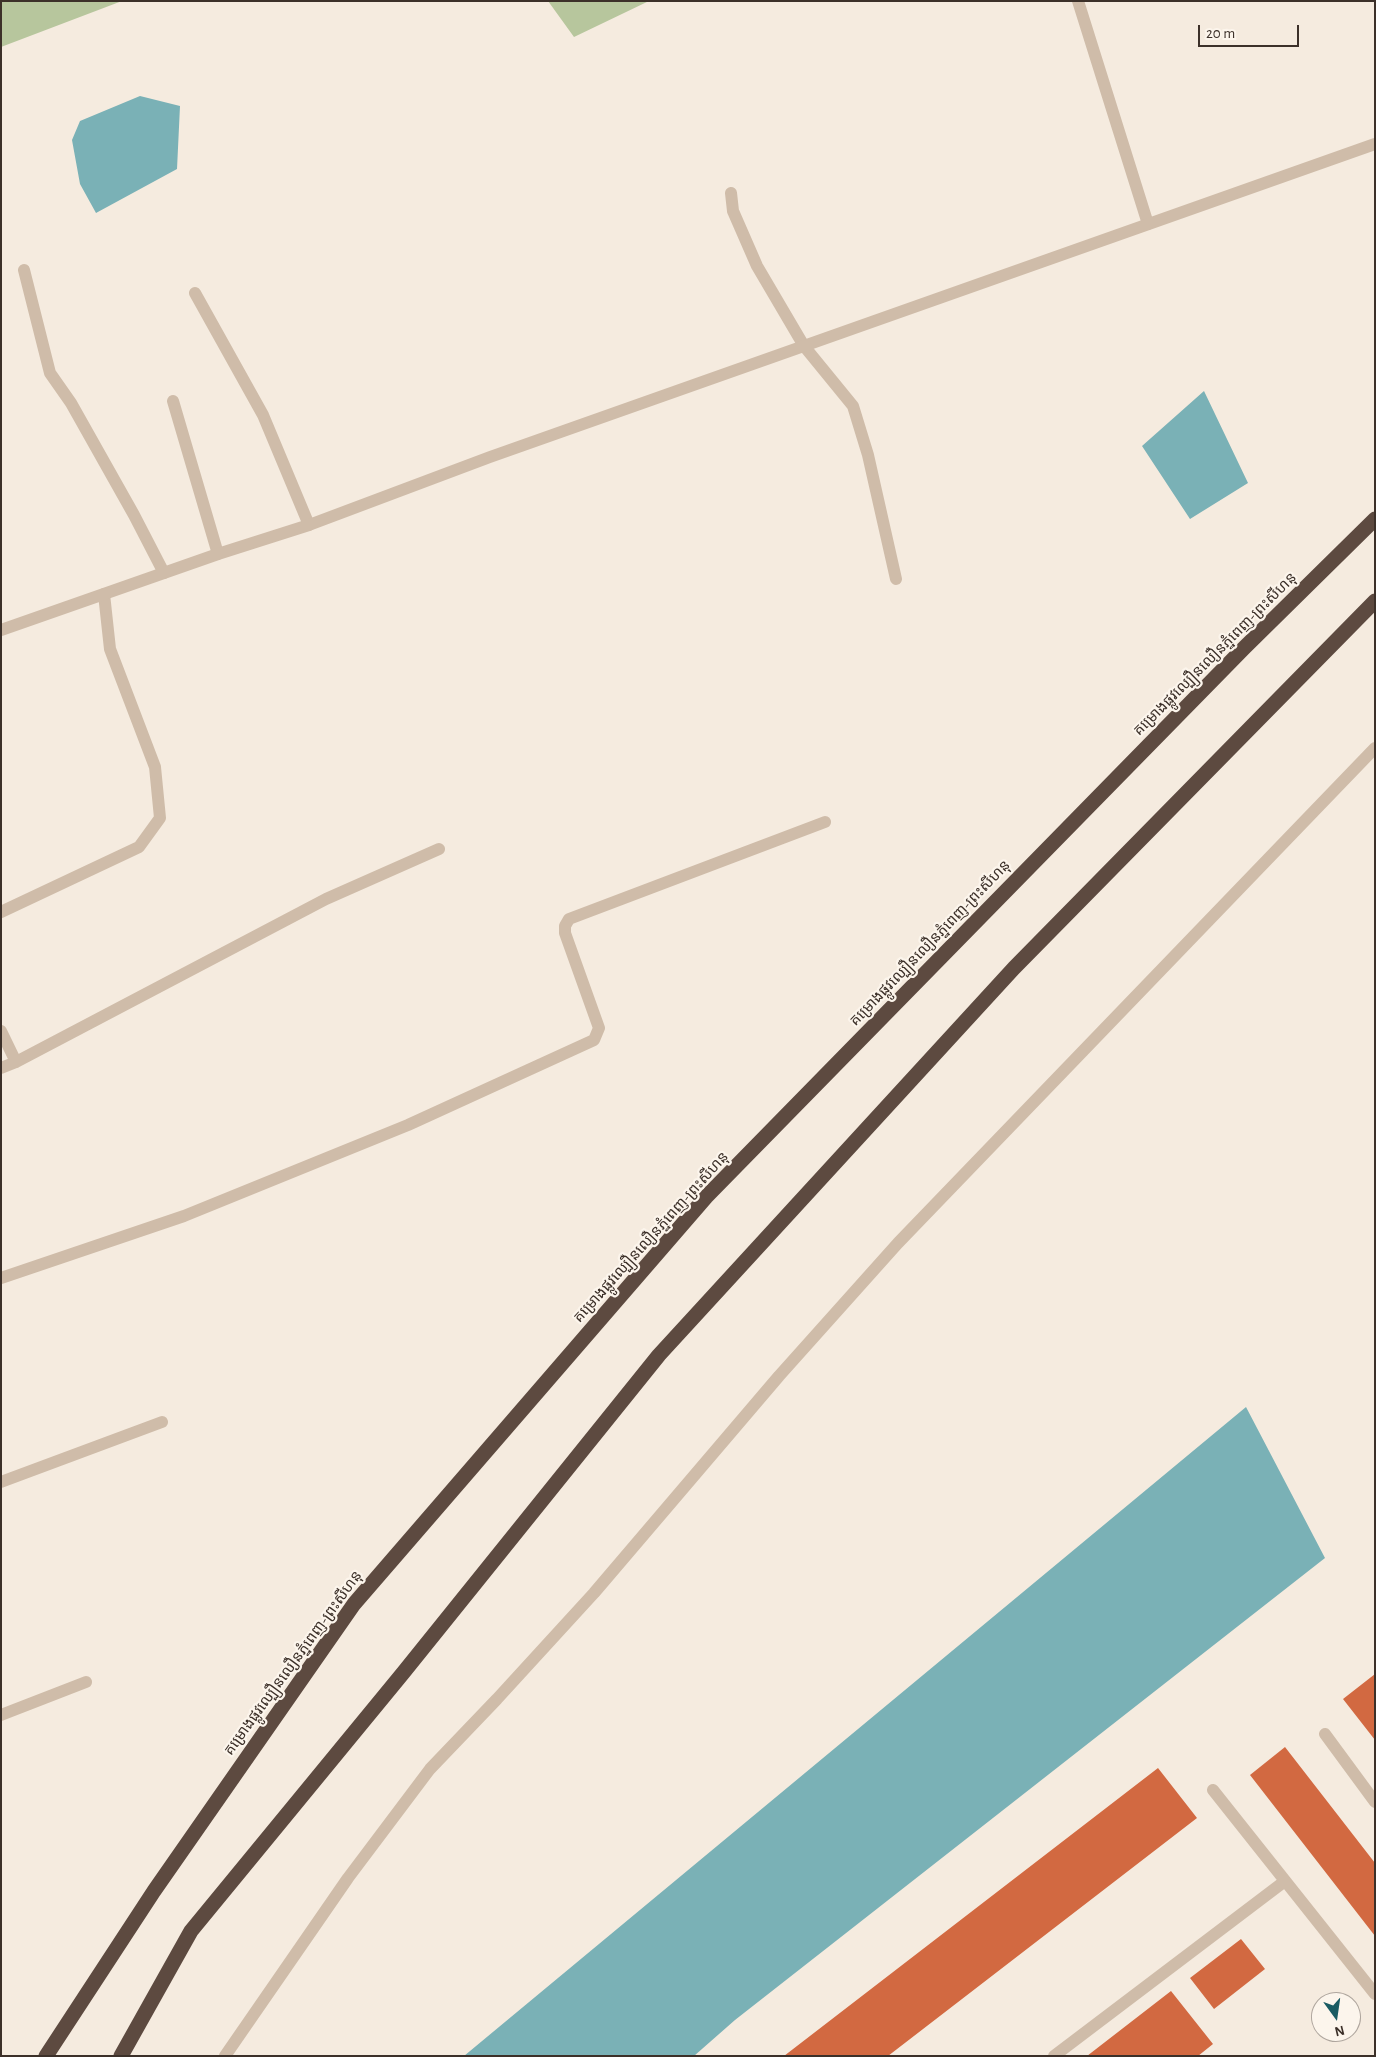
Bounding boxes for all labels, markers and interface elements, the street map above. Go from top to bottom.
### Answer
scale bar [1201,15,1302,47]
text: 20 m [1206,26,1235,41]
street label: គម្រោងផ្លូវល្បឿនលឿនភ្នំពេញ-ព្រះសីហនុ [1130,569,1300,739]
street label: គម្រោងផ្លូវល្បឿនលឿនភ្នំពេញ-ព្រះសីហនុ [846,856,1014,1030]
street label: គម្រោងផ្លូវល្បឿនលឿនភ្នំពេញ-ព្រះសីហនុ [569,1148,733,1326]
street label: គម្រោងផ្លូវល្បឿនលឿនភ្នំពេញ-ព្រះសីហនុ [220,1567,366,1759]
north arrow [1311,1992,1361,2042]
text: N [1333,2023,1346,2039]

